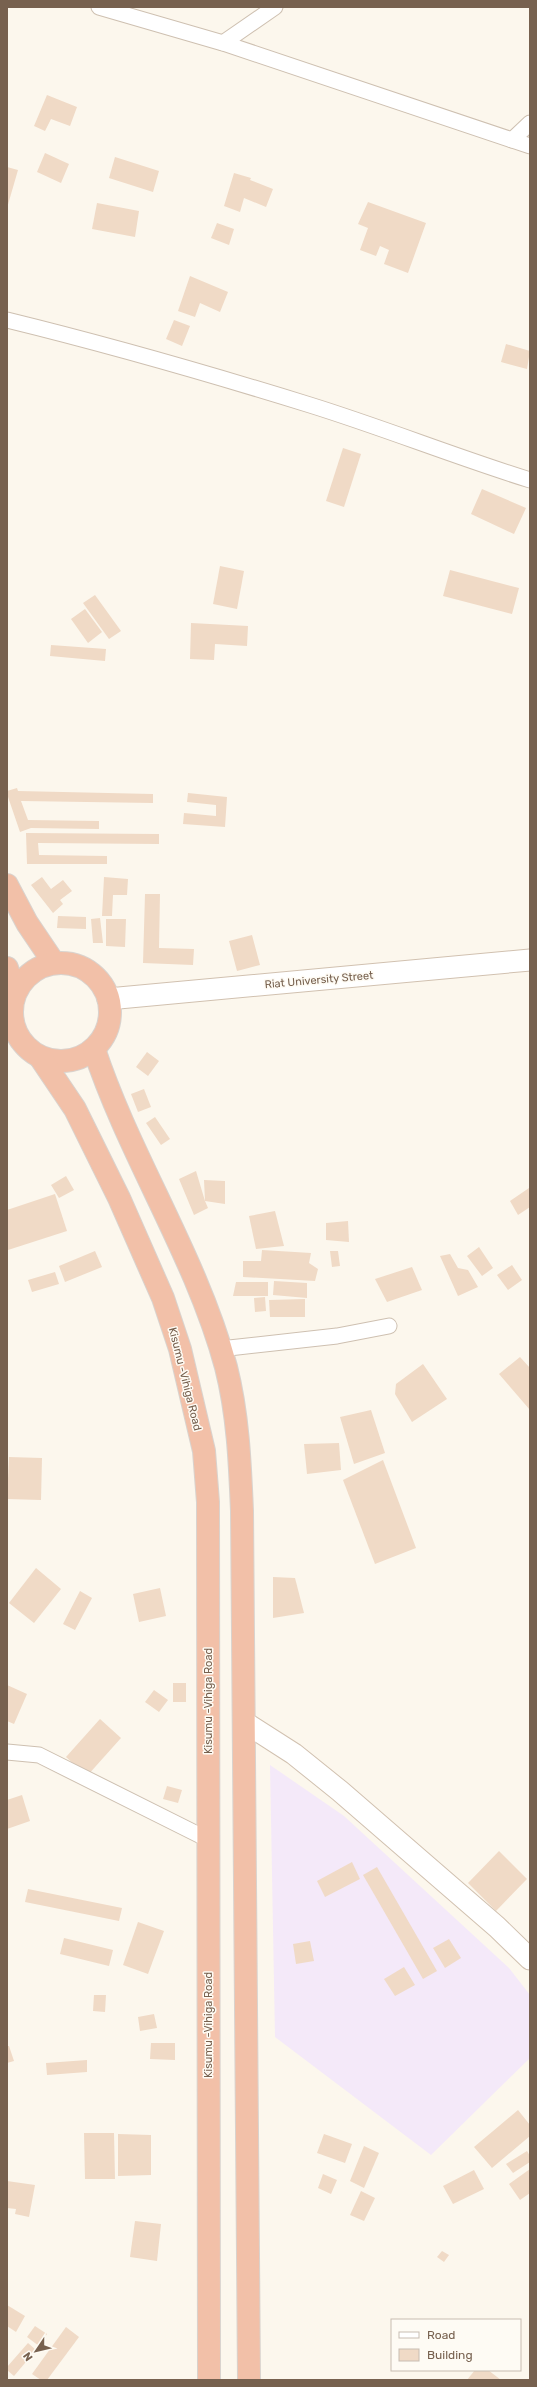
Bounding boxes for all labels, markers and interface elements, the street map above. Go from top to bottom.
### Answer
street label: Riat University Street [264,969,375,991]
street label: Kisumu -Vihiga Road [166,1326,204,1432]
street label: Kisumu -Vihiga Road [202,1648,215,1754]
street label: Kisumu -Vihiga Road [202,1972,215,2078]
legend [391,2319,521,2371]
text: Road [427,2328,455,2342]
north arrow [16,2331,56,2371]
text: Building [427,2348,473,2362]
text: N [21,2349,36,2363]

